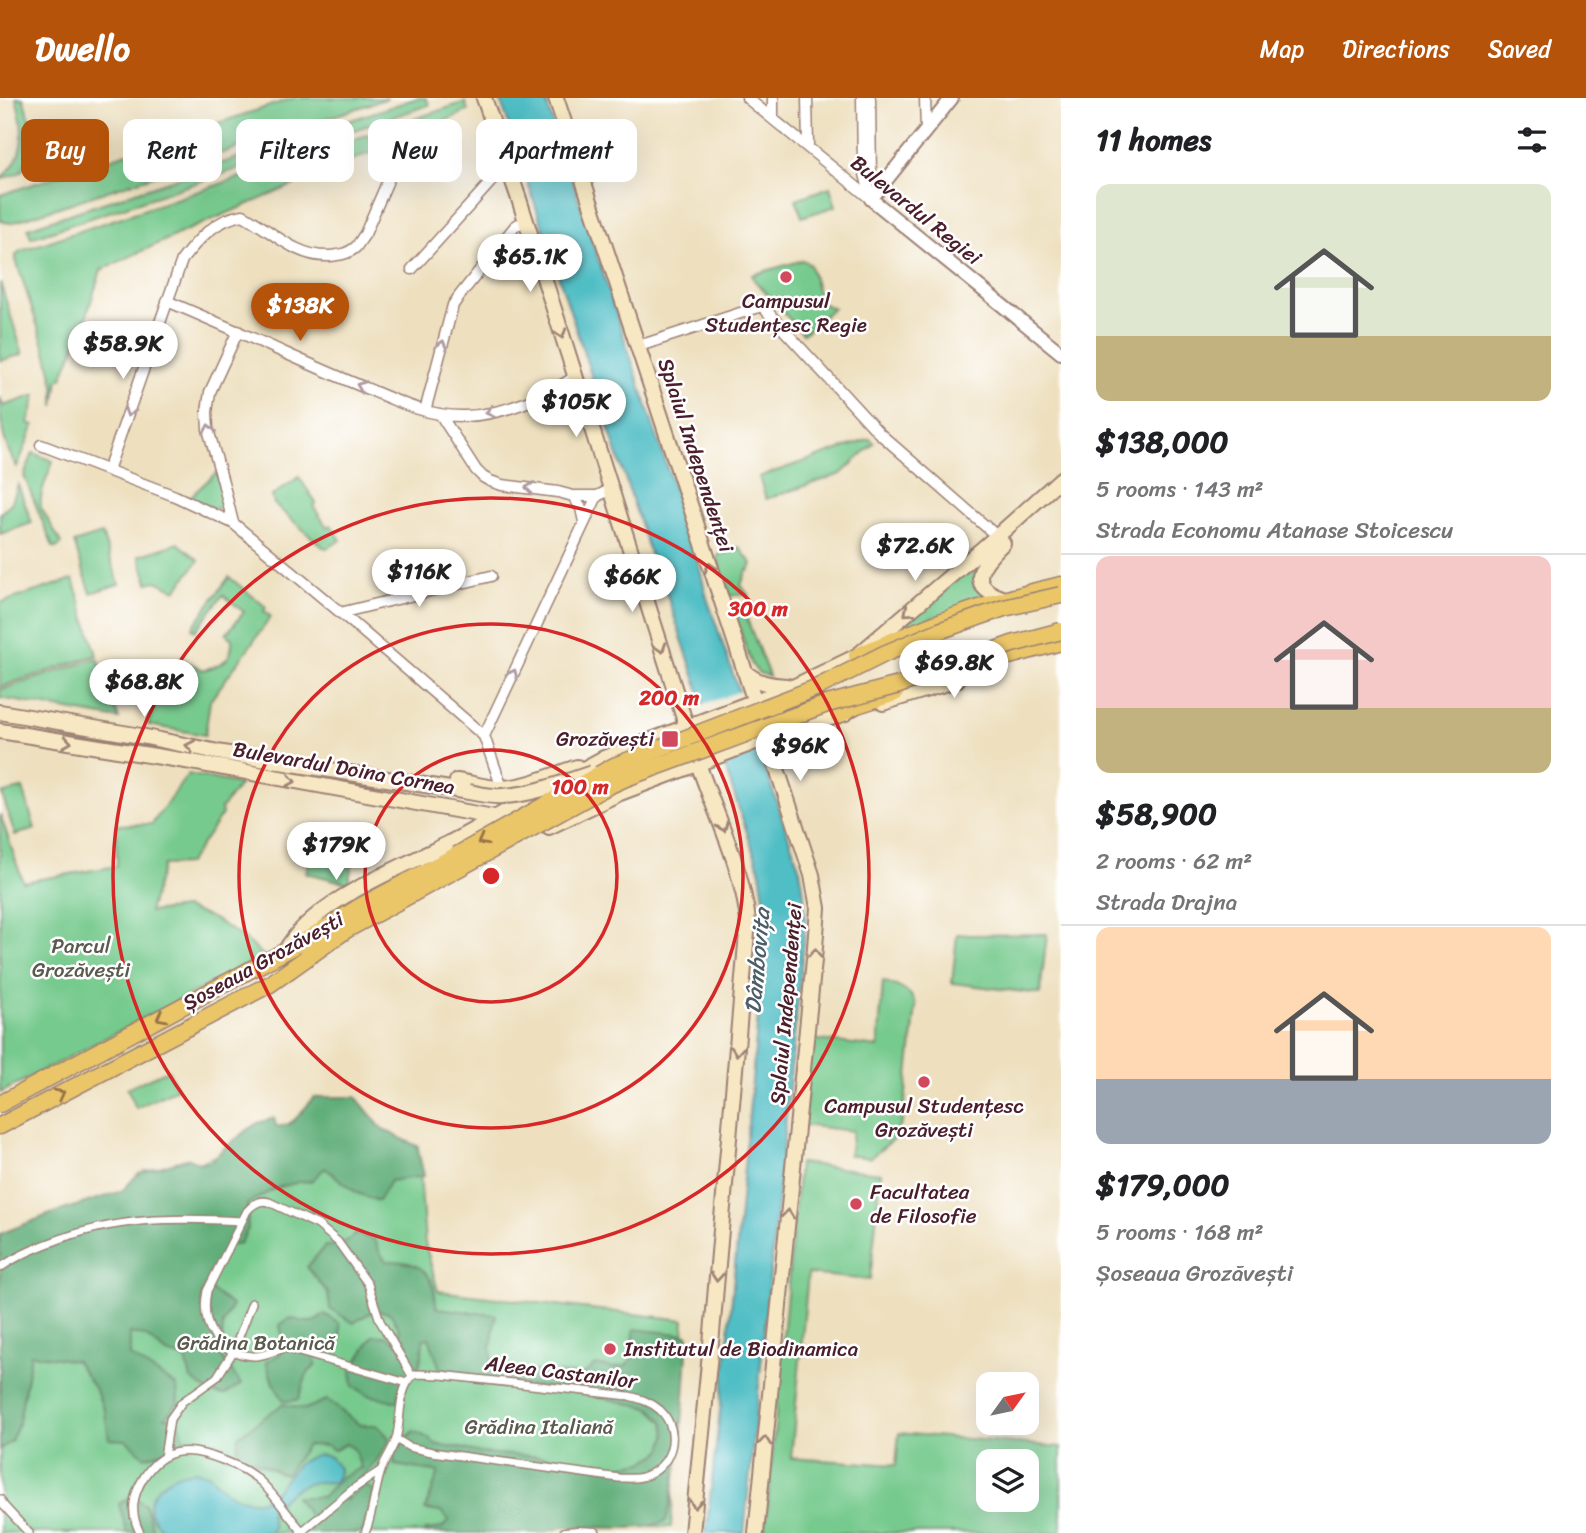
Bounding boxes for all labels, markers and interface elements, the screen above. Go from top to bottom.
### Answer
text: Dwello [35,20,130,78]
text: Map [1260,28,1304,70]
text: Directions [1342,28,1450,70]
text: Saved [1488,28,1551,70]
text: 11 homes [1096,113,1211,167]
chip: Buy [21,119,109,182]
chip: Rent [123,119,222,182]
chip: Filters [236,119,354,182]
chip: New [368,119,462,182]
chip: Apartment [476,119,637,182]
icon: filters [1513,121,1551,159]
street label: Bulevardul Regiei [842,145,991,276]
icon: home [1261,230,1387,356]
pin: $65.1K [473,234,587,294]
text: $65.1K [493,236,567,277]
marker: Campusul Studențesc Regie [778,269,794,285]
place label: Campusul Studențesc Regie [705,282,867,344]
pin: $138K [251,284,349,343]
text: $138K [267,285,333,326]
pin: $58.9K [66,322,180,381]
text: $58.9K [84,323,162,364]
one-way arrow [553,328,568,340]
one-way arrow [434,339,448,351]
street label: Splaiul Independenței [647,353,746,558]
pin: $105K [527,380,625,439]
one-way arrow [355,381,367,395]
text: $105K [542,381,610,422]
one-way arrow [484,403,496,418]
one-way arrow [123,405,137,417]
text: $138,000 [1096,415,1229,469]
one-way arrow [202,423,217,435]
text: 5 rooms · 143 m² [1096,469,1264,510]
one-way arrow [524,481,535,496]
text: Strada Economu Atanase Stoicescu [1096,510,1453,551]
pin: $72.6K [858,524,972,583]
text: $72.6K [877,525,953,566]
pin: $116K [370,550,468,609]
text: $116K [388,551,450,592]
pin: $66K [591,554,673,614]
text: $66K [604,556,660,597]
one-way arrow [704,561,718,573]
text: 300 m [727,590,789,628]
icon: home [1261,602,1387,728]
one-way arrow [903,604,916,616]
pin: $69.8K [897,640,1011,700]
one-way arrow [653,642,668,654]
text: $69.8K [915,642,993,683]
pin: $68.8K [87,660,201,719]
text: $68.8K [105,661,183,702]
one-way arrow [505,669,519,681]
text: 200 m [638,679,700,717]
place label: Grozăvești [556,720,655,758]
pin: $96K [759,724,841,783]
text: $96K [772,725,828,766]
marker: Grozăvești [660,729,680,749]
street label: Bulevardul Doina Cornea [230,730,458,806]
one-way arrow [61,734,73,749]
one-way arrow [184,739,196,754]
text: 100 m [551,768,609,806]
one-way arrow [285,772,297,787]
text: $58,900 [1096,787,1217,841]
one-way arrow [714,821,728,833]
pin: $179K [287,822,385,882]
text: $179K [303,824,369,865]
one-way arrow [476,833,489,846]
text: 2 rooms · 62 m² [1096,841,1252,882]
centre of rings [479,864,503,888]
text: Strada Drajna [1096,882,1237,923]
street label: Șoseaua Grozăvești [175,900,352,1021]
street label: Splaiul Independenței [758,900,814,1106]
water label: Dâmbovița [732,904,783,1015]
park label: Parcul Grozăvești [32,927,131,989]
one-way arrow [807,947,822,958]
icon: home [1261,973,1387,1099]
one-way arrow [156,1009,169,1023]
one-way arrow [730,1045,745,1056]
marker: Campusul Studențesc Grozăvești [916,1074,932,1090]
place label: Campusul Studențesc Grozăvești [824,1087,1024,1149]
one-way arrow [53,1089,66,1103]
text: $179,000 [1096,1158,1230,1212]
place label: Facultatea de Filosofie [870,1173,977,1235]
marker: Facultatea de Filosofie [848,1196,864,1212]
one-way arrow [780,1209,795,1220]
text: 5 rooms · 168 m² [1096,1212,1264,1253]
text: Șoseaua Grozăvești [1096,1253,1293,1294]
one-way arrow [710,1272,725,1283]
park label: Grădina Botanică [177,1324,336,1362]
place label: Institutul de Biodinamica [623,1330,859,1368]
marker: Institutul de Biodinamica [602,1341,618,1357]
street label: Aleea Castanilor [482,1344,641,1400]
north arrow [976,1372,1040,1435]
map controls [976,1372,1039,1512]
park label: Grădina Italiană [465,1408,615,1446]
one-way arrow [757,1435,772,1446]
button: layers [976,1449,1039,1512]
one-way arrow [687,1498,702,1509]

